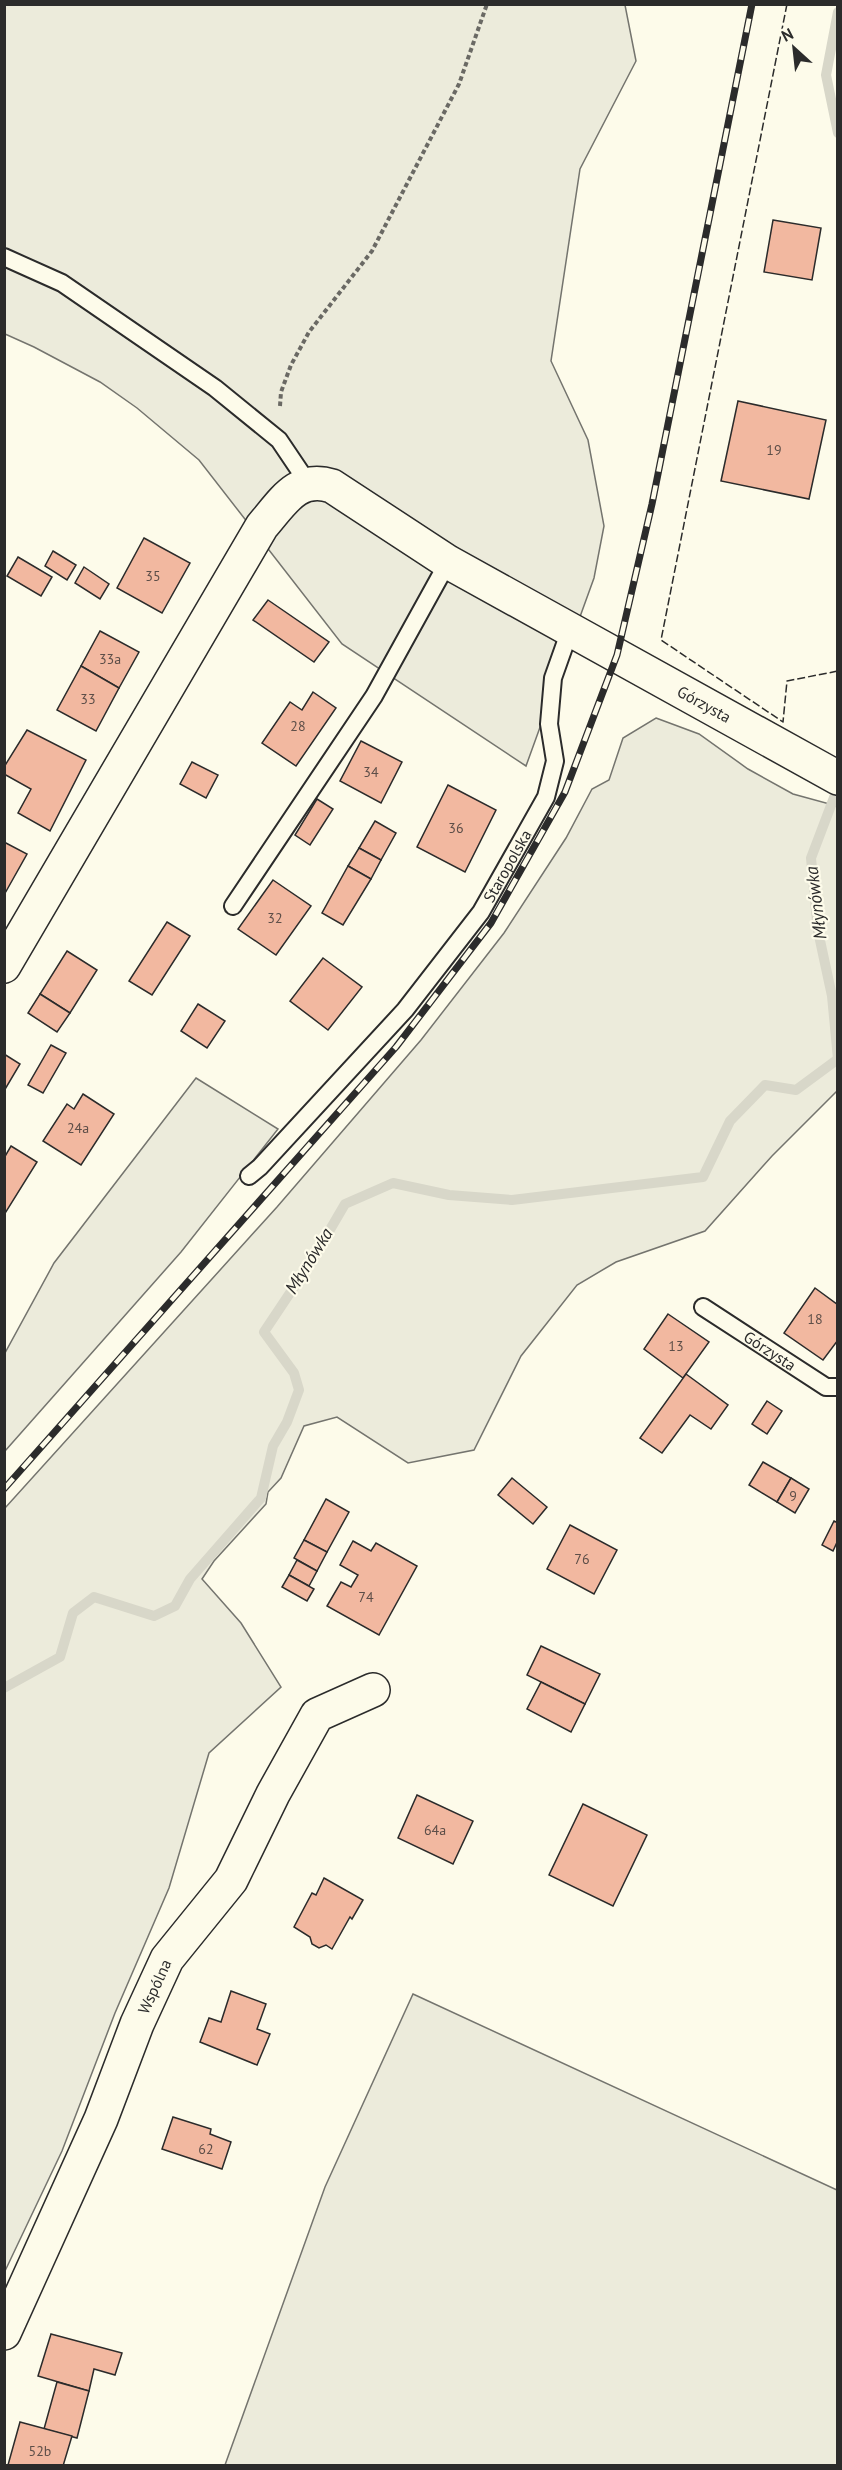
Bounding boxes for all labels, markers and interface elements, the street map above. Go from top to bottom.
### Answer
north arrow [764,18,824,78]
text: N [778,23,796,46]
house number: 19 [766,441,782,459]
house number: 35 [145,567,161,585]
house number: 33a [99,650,121,668]
street label: Górzysta [674,681,735,727]
house number: 33 [80,690,96,708]
house number: 28 [290,717,306,735]
house number: 34 [363,763,379,781]
house number: 36 [448,819,464,837]
street label: Staropolska [479,826,536,906]
water label: Młynówka [800,865,831,941]
house number: 32 [267,909,283,927]
house number: 24a [67,1119,89,1137]
water label: Młynówka [279,1223,338,1298]
house number: 18 [807,1310,823,1328]
street label: Górzysta [740,1326,800,1375]
house number: 13 [668,1337,684,1355]
house number: 9 [789,1487,797,1505]
house number: 76 [574,1550,590,1568]
house number: 74 [358,1588,374,1606]
house number: 64a [424,1821,446,1839]
street label: Wspólna [133,1956,176,2017]
house number: 62 [198,2140,214,2158]
house number: 52b [29,2442,51,2460]

